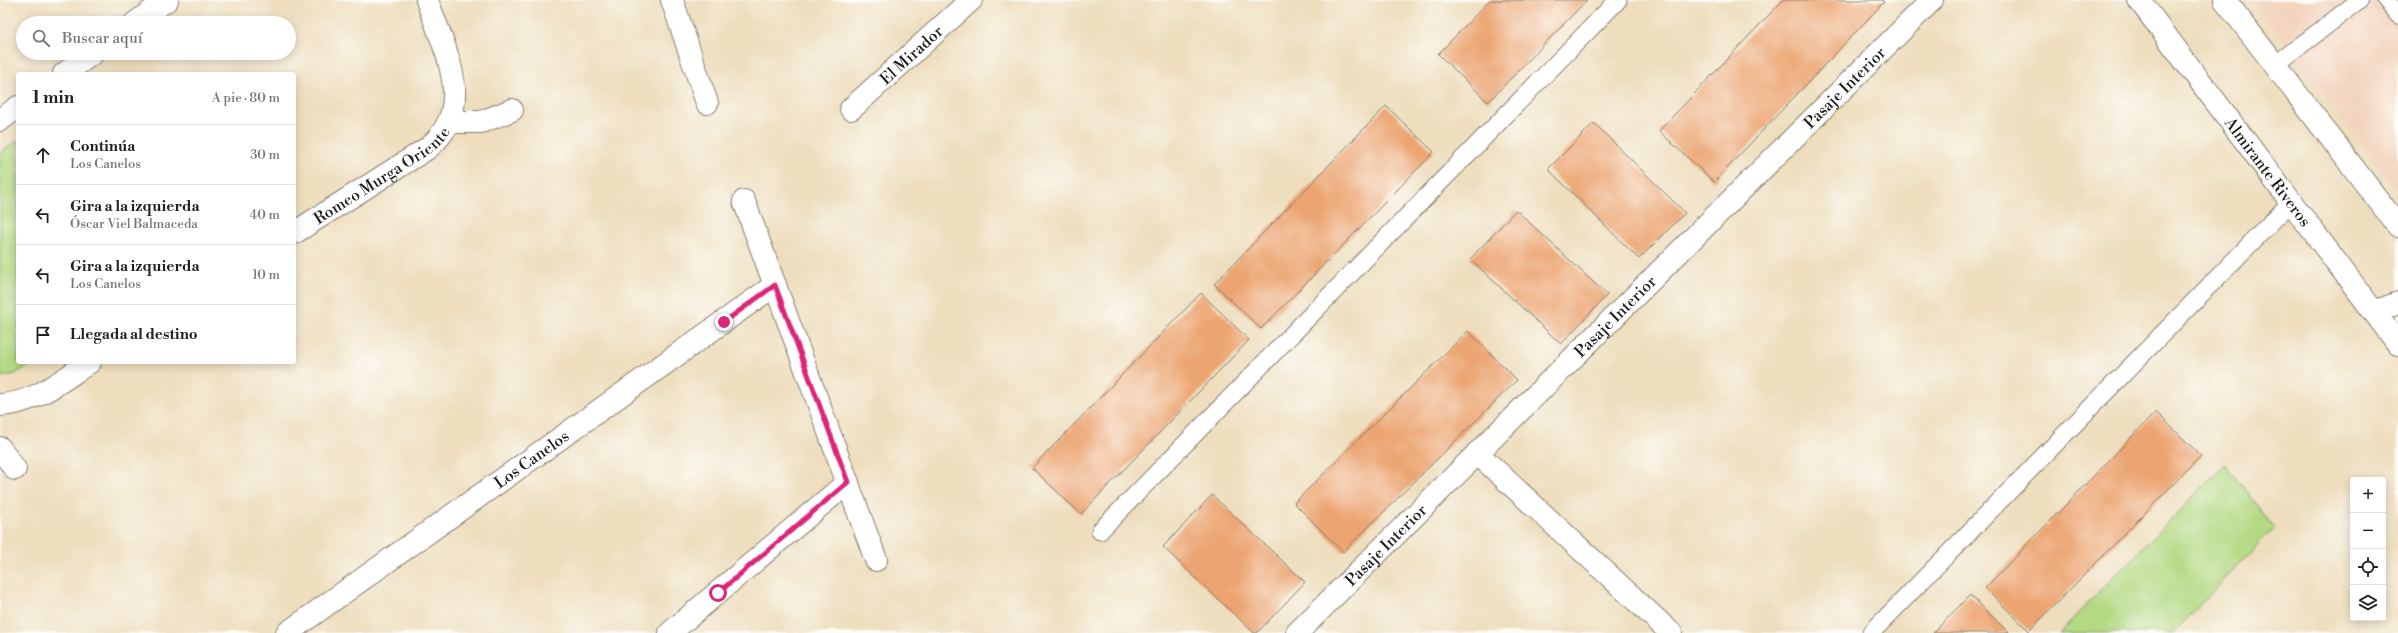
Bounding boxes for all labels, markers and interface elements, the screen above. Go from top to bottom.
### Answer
search box [16,16,296,60]
street label: El Mirador [876,21,947,89]
icon: search [30,27,52,49]
text: Buscar aquí [62,29,143,48]
street label: Pasaje Interior [1800,43,1890,133]
text: 1 min [32,87,74,109]
text: A pie · 80 m [212,90,280,106]
street label: Almirante Riveros [2219,113,2315,231]
street label: Romeo Murga Oriente [310,123,455,229]
text: Continúa [70,137,135,156]
icon: ahead [32,144,54,166]
text: 30 m [250,147,280,163]
text: Los Canelos [70,156,141,172]
text: Gira a la izquierda [70,197,200,216]
icon: left [32,204,54,226]
text: 40 m [250,207,280,223]
text: Óscar Viel Balmaceda [70,216,198,232]
text: Gira a la izquierda [70,257,200,276]
icon: left [32,264,54,286]
text: 10 m [252,267,280,283]
street label: Pasaje Interior [1571,272,1661,362]
text: Los Canelos [70,276,141,292]
route end [715,313,733,331]
icon: arrive [32,324,54,346]
text: Llegada al destino [70,325,198,344]
street label: Los Canelos [490,426,573,493]
map controls [2350,477,2386,621]
button: + [2350,477,2386,513]
street label: Pasaje Interior [1341,500,1431,591]
button: − [2350,513,2386,549]
button: locate [2350,549,2386,585]
route start [709,584,727,602]
button: layers [2350,585,2386,621]

